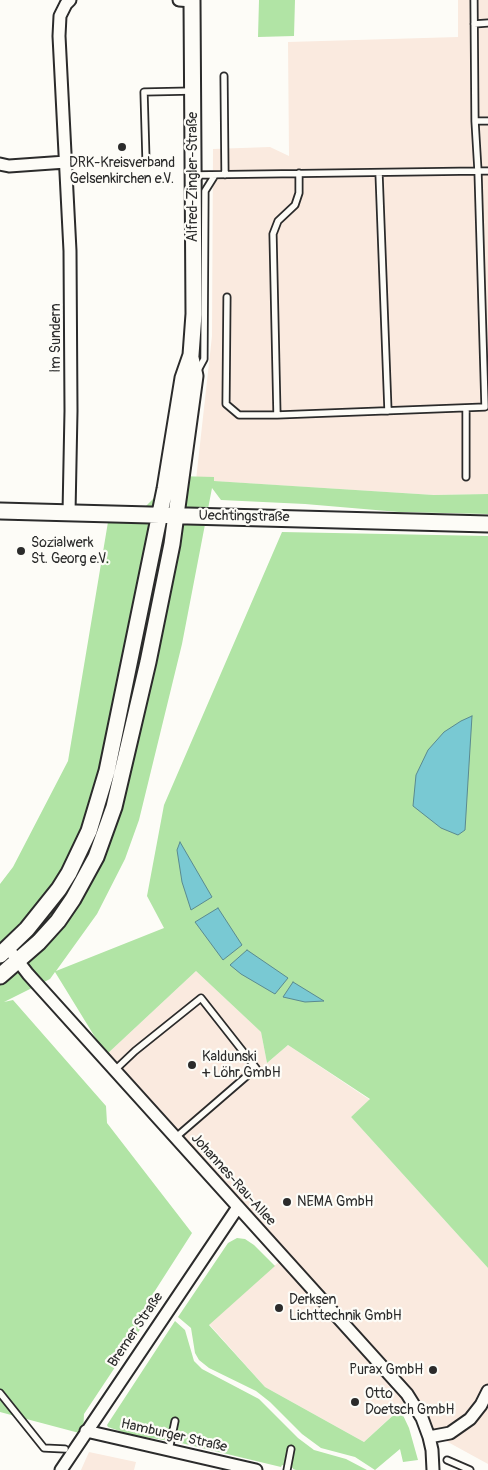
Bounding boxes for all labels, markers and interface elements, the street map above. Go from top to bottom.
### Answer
street label: Alfred-Zingler-Straße [185,112,201,242]
marker: DRK-Kreisverband Gelsenkirchen e.V. [116,141,128,153]
place label: DRK-Kreisverband Gelsenkirchen e.V. [69,155,175,188]
street label: Im Sundern [48,303,64,373]
street label: Uechtingstraße [198,508,290,526]
place label: Sozialwerk St. Georg e.V. [31,535,109,568]
marker: Sozialwerk St. Georg e.V. [15,545,27,557]
place label: Kaldunski + Löhr GmbH [202,1049,281,1082]
marker: Kaldunski + Löhr GmbH [186,1059,198,1071]
street label: Johannes-Rau-Allee [187,1130,279,1230]
place label: NEMA GmbH [297,1194,373,1210]
marker: NEMA GmbH [281,1196,293,1208]
street label: Bremer Straße [105,1289,167,1371]
place label: Derksen Lichttechnik GmbH [289,1292,402,1324]
marker: Derksen Lichttechnik GmbH [273,1302,285,1314]
place label: Purax GmbH [349,1362,423,1378]
marker: Purax GmbH [427,1364,439,1376]
place label: Otto Doetsch GmbH [365,1386,454,1418]
marker: Otto Doetsch GmbH [349,1396,361,1408]
street label: Hamburger Straße [119,1416,229,1456]

